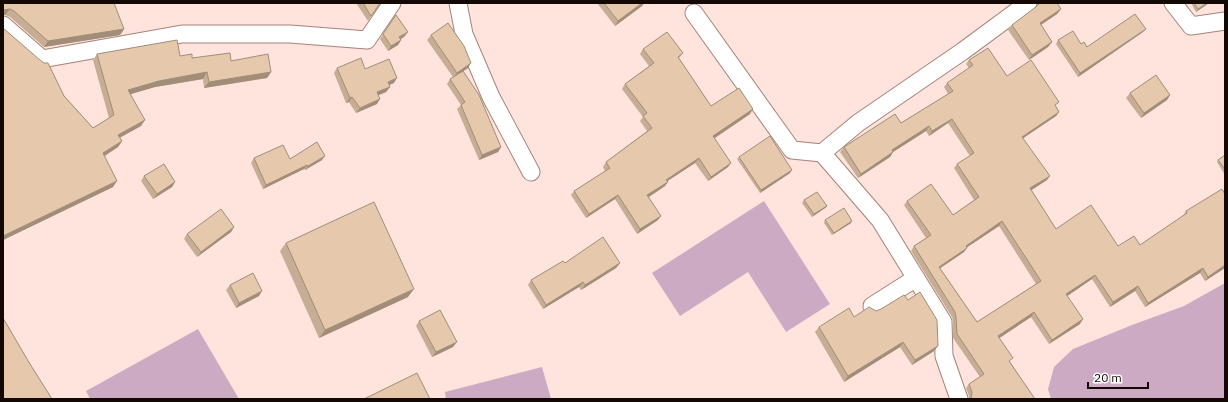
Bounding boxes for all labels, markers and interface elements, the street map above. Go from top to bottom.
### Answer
scale bar [1088,364,1148,390]
text: 20 m [1094,370,1122,385]

